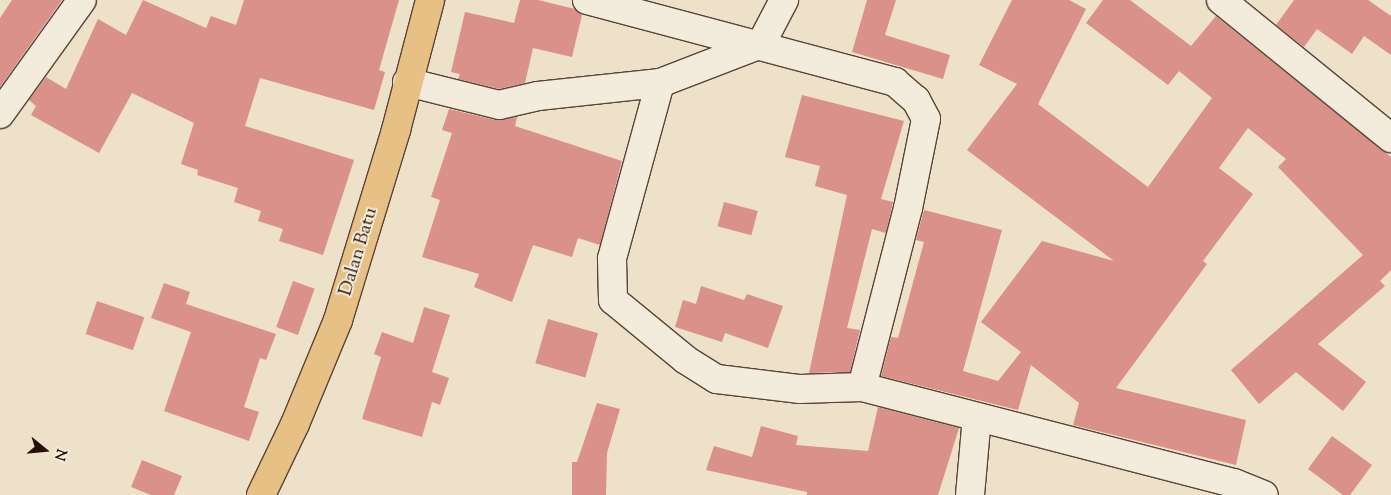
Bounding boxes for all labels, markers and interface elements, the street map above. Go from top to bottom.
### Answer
street label: Dalan Batu [335,205,383,299]
north arrow [20,425,70,475]
text: N [48,446,71,463]

